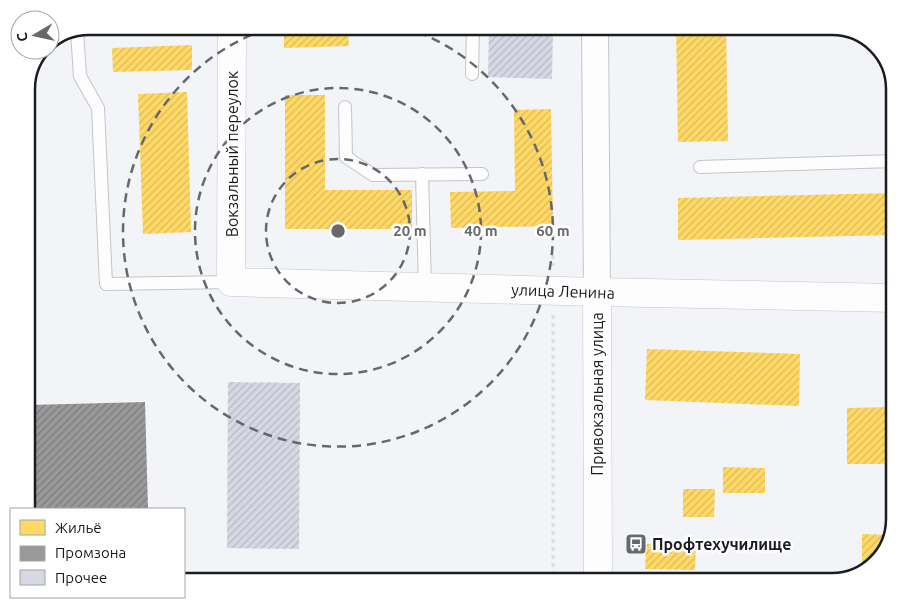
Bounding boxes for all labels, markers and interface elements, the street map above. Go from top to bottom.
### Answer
north arrow [10,10,60,60]
text: С [14,31,31,43]
street label: Вокзальный переулок [223,71,241,237]
centre of rings [329,222,347,240]
text: 20 m [393,222,427,239]
text: 40 m [464,222,498,239]
text: 60 m [536,222,570,239]
street label: улица Ленина [511,280,615,302]
street label: Привокзальная улица [588,312,606,476]
legend [10,508,185,598]
text: Жильё [55,519,102,536]
bus stop icon: Профтехучилище [624,532,648,556]
place label: Профтехучилище [652,535,791,553]
text: Промзона [55,544,126,561]
text: Прочее [55,569,107,586]

